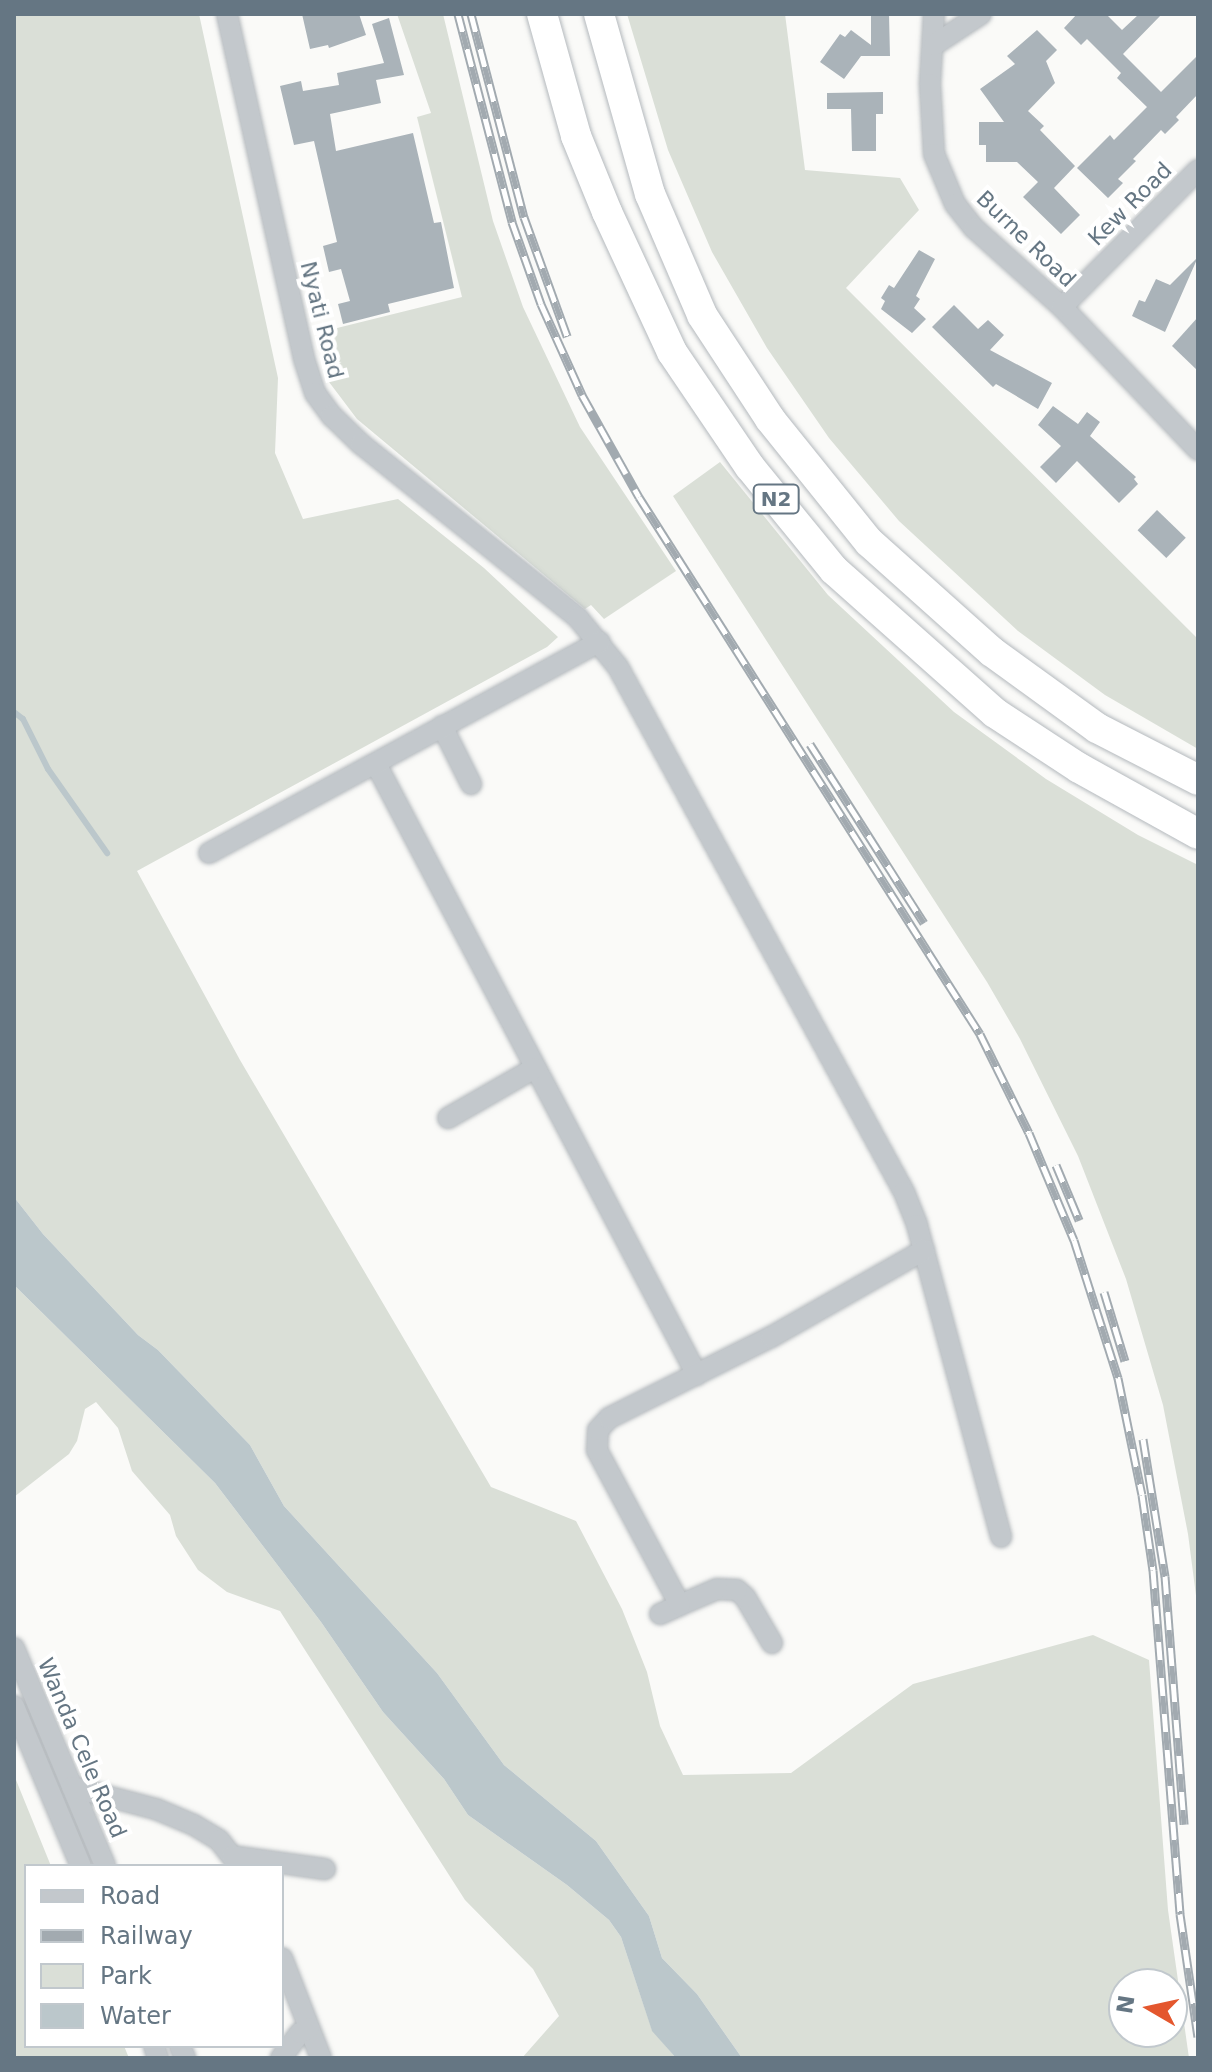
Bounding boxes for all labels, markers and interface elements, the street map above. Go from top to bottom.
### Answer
street label: Kew Road [1083,157,1177,251]
street label: Burne Road [971,185,1081,293]
street label: Nyati Road [295,259,349,381]
road number: N2 [752,483,800,515]
street label: Wanda Cele Road [32,1654,132,1842]
legend [24,1864,284,2048]
text: Road [100,1882,160,1910]
text: Railway [100,1922,193,1950]
text: Park [100,1962,152,1990]
north arrow [1108,1968,1188,2048]
text: N [1112,1993,1140,2016]
text: Water [100,2002,171,2030]

